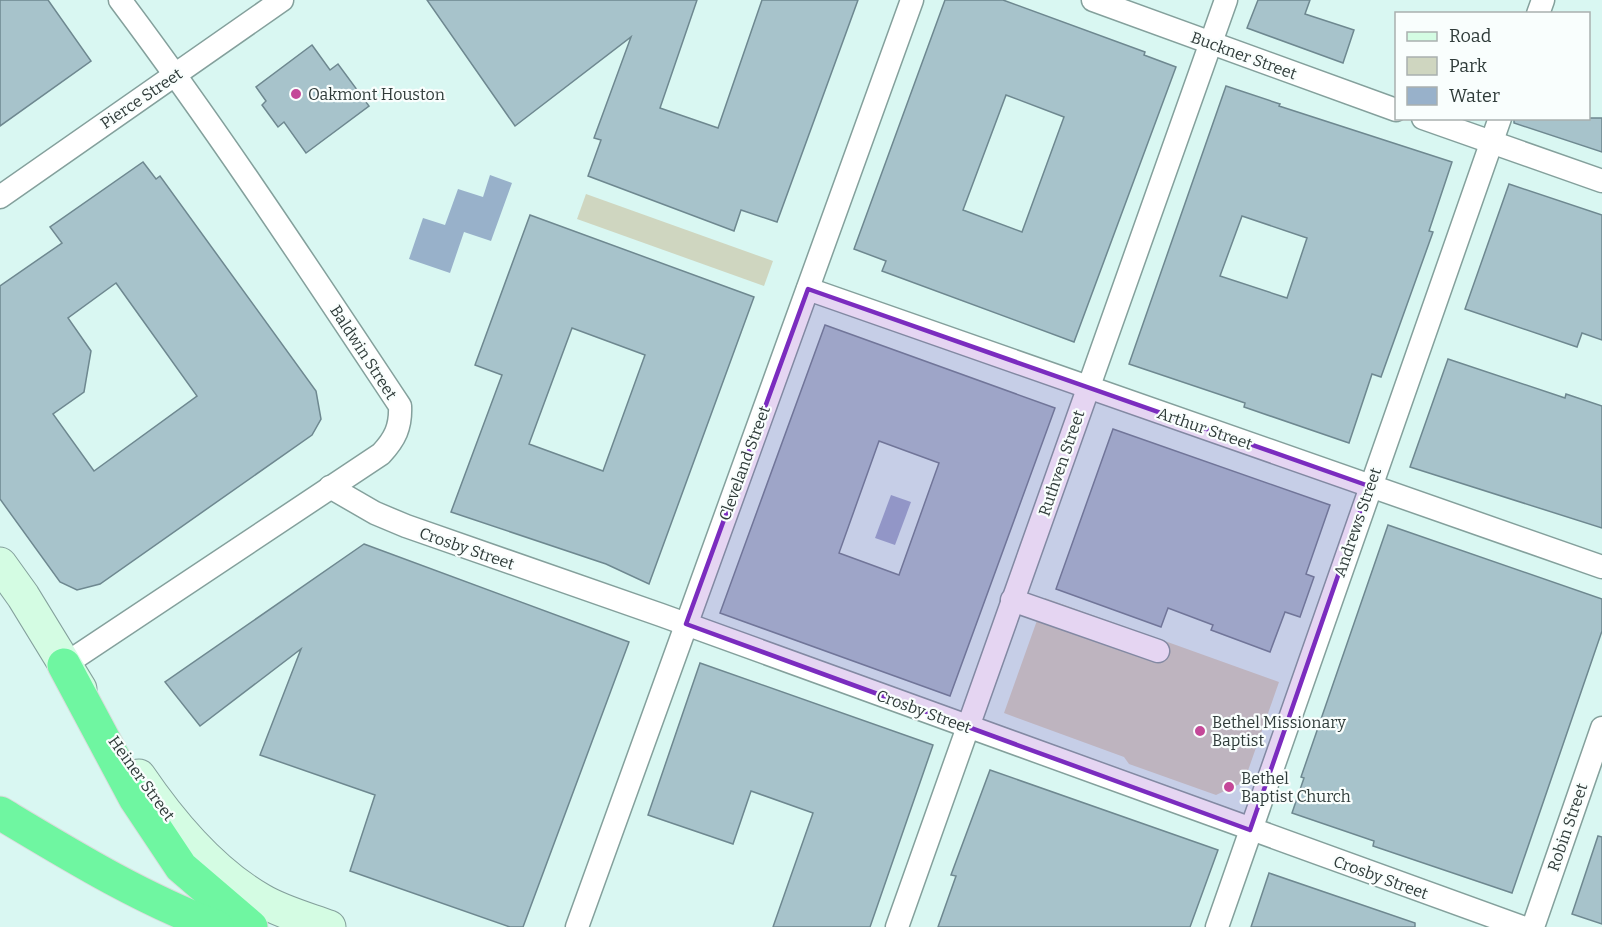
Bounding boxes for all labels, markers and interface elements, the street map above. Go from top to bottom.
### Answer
legend [1395,12,1590,120]
text: Road [1449,25,1492,47]
street label: Buckner Street [1188,28,1299,83]
text: Park [1449,55,1488,77]
street label: Pierce Street [97,64,186,133]
place label: Oakmont Houston [308,85,445,104]
text: Water [1449,85,1500,107]
marker: Oakmont Houston [289,87,303,101]
street label: Baldwin Street [326,302,401,403]
street label: Cleveland Street [715,403,774,523]
street label: Arthur Street [1155,403,1255,454]
street label: Ruthven Street [1034,408,1089,519]
street label: Andrews Street [1330,465,1385,579]
street label: Crosby Street [417,523,517,574]
street label: Crosby Street [874,686,974,737]
place label: Bethel Missionary Baptist [1212,713,1346,750]
marker: Bethel Missionary Baptist [1193,724,1207,738]
street label: Heiner Street [104,732,179,825]
place label: Bethel Baptist Church [1241,769,1351,806]
marker: Bethel Baptist Church [1222,780,1236,794]
street label: Robin Street [1544,780,1591,874]
street label: Crosby Street [1331,852,1431,903]

